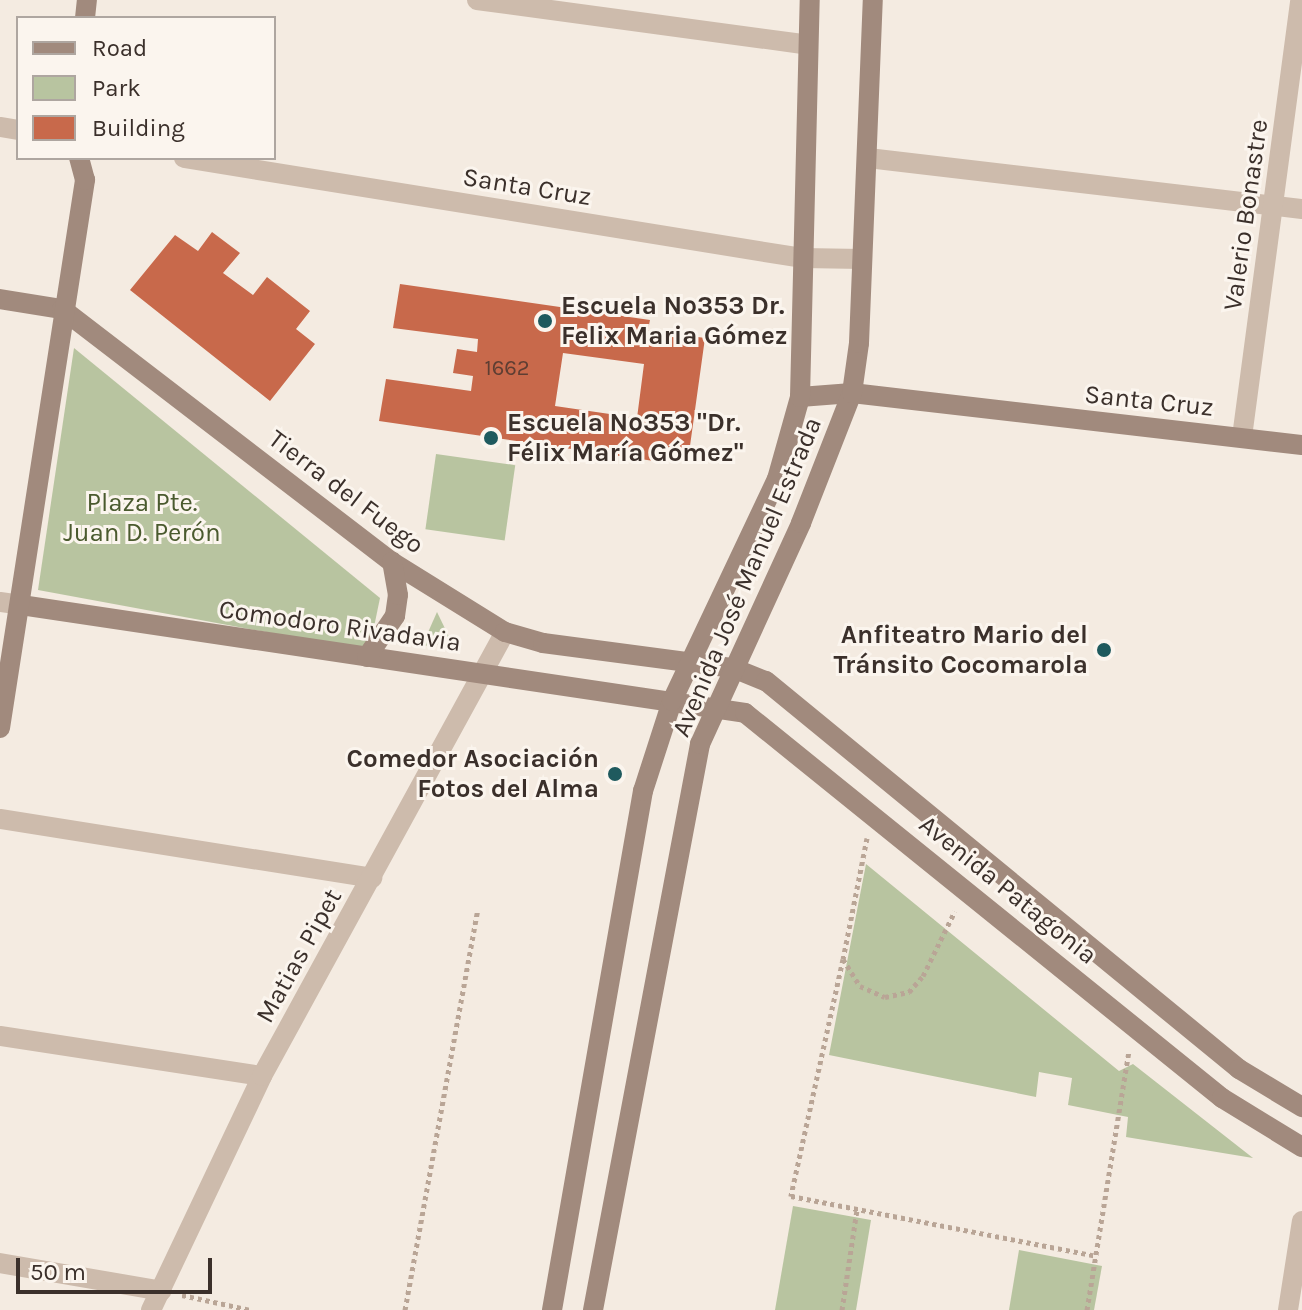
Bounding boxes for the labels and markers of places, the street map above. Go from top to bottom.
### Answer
place label: Escuela Nº353 Dr. Felix Maria Gómez [561,290,788,352]
marker: Escuela Nº353 Dr. Felix Maria Gómez [536,312,554,330]
place label: Escuela Nº353 "Dr. Félix María Gómez" [507,407,744,468]
marker: Escuela Nº353 "Dr. Félix María Gómez" [482,429,500,447]
place label: Anfiteatro Mario del Tránsito Cocomarola [833,619,1088,680]
marker: Anfiteatro Mario del Tránsito Cocomarola [1095,641,1113,659]
place label: Comedor Asociación Fotos del Alma [346,743,599,804]
marker: Comedor Asociación Fotos del Alma [606,765,624,783]

